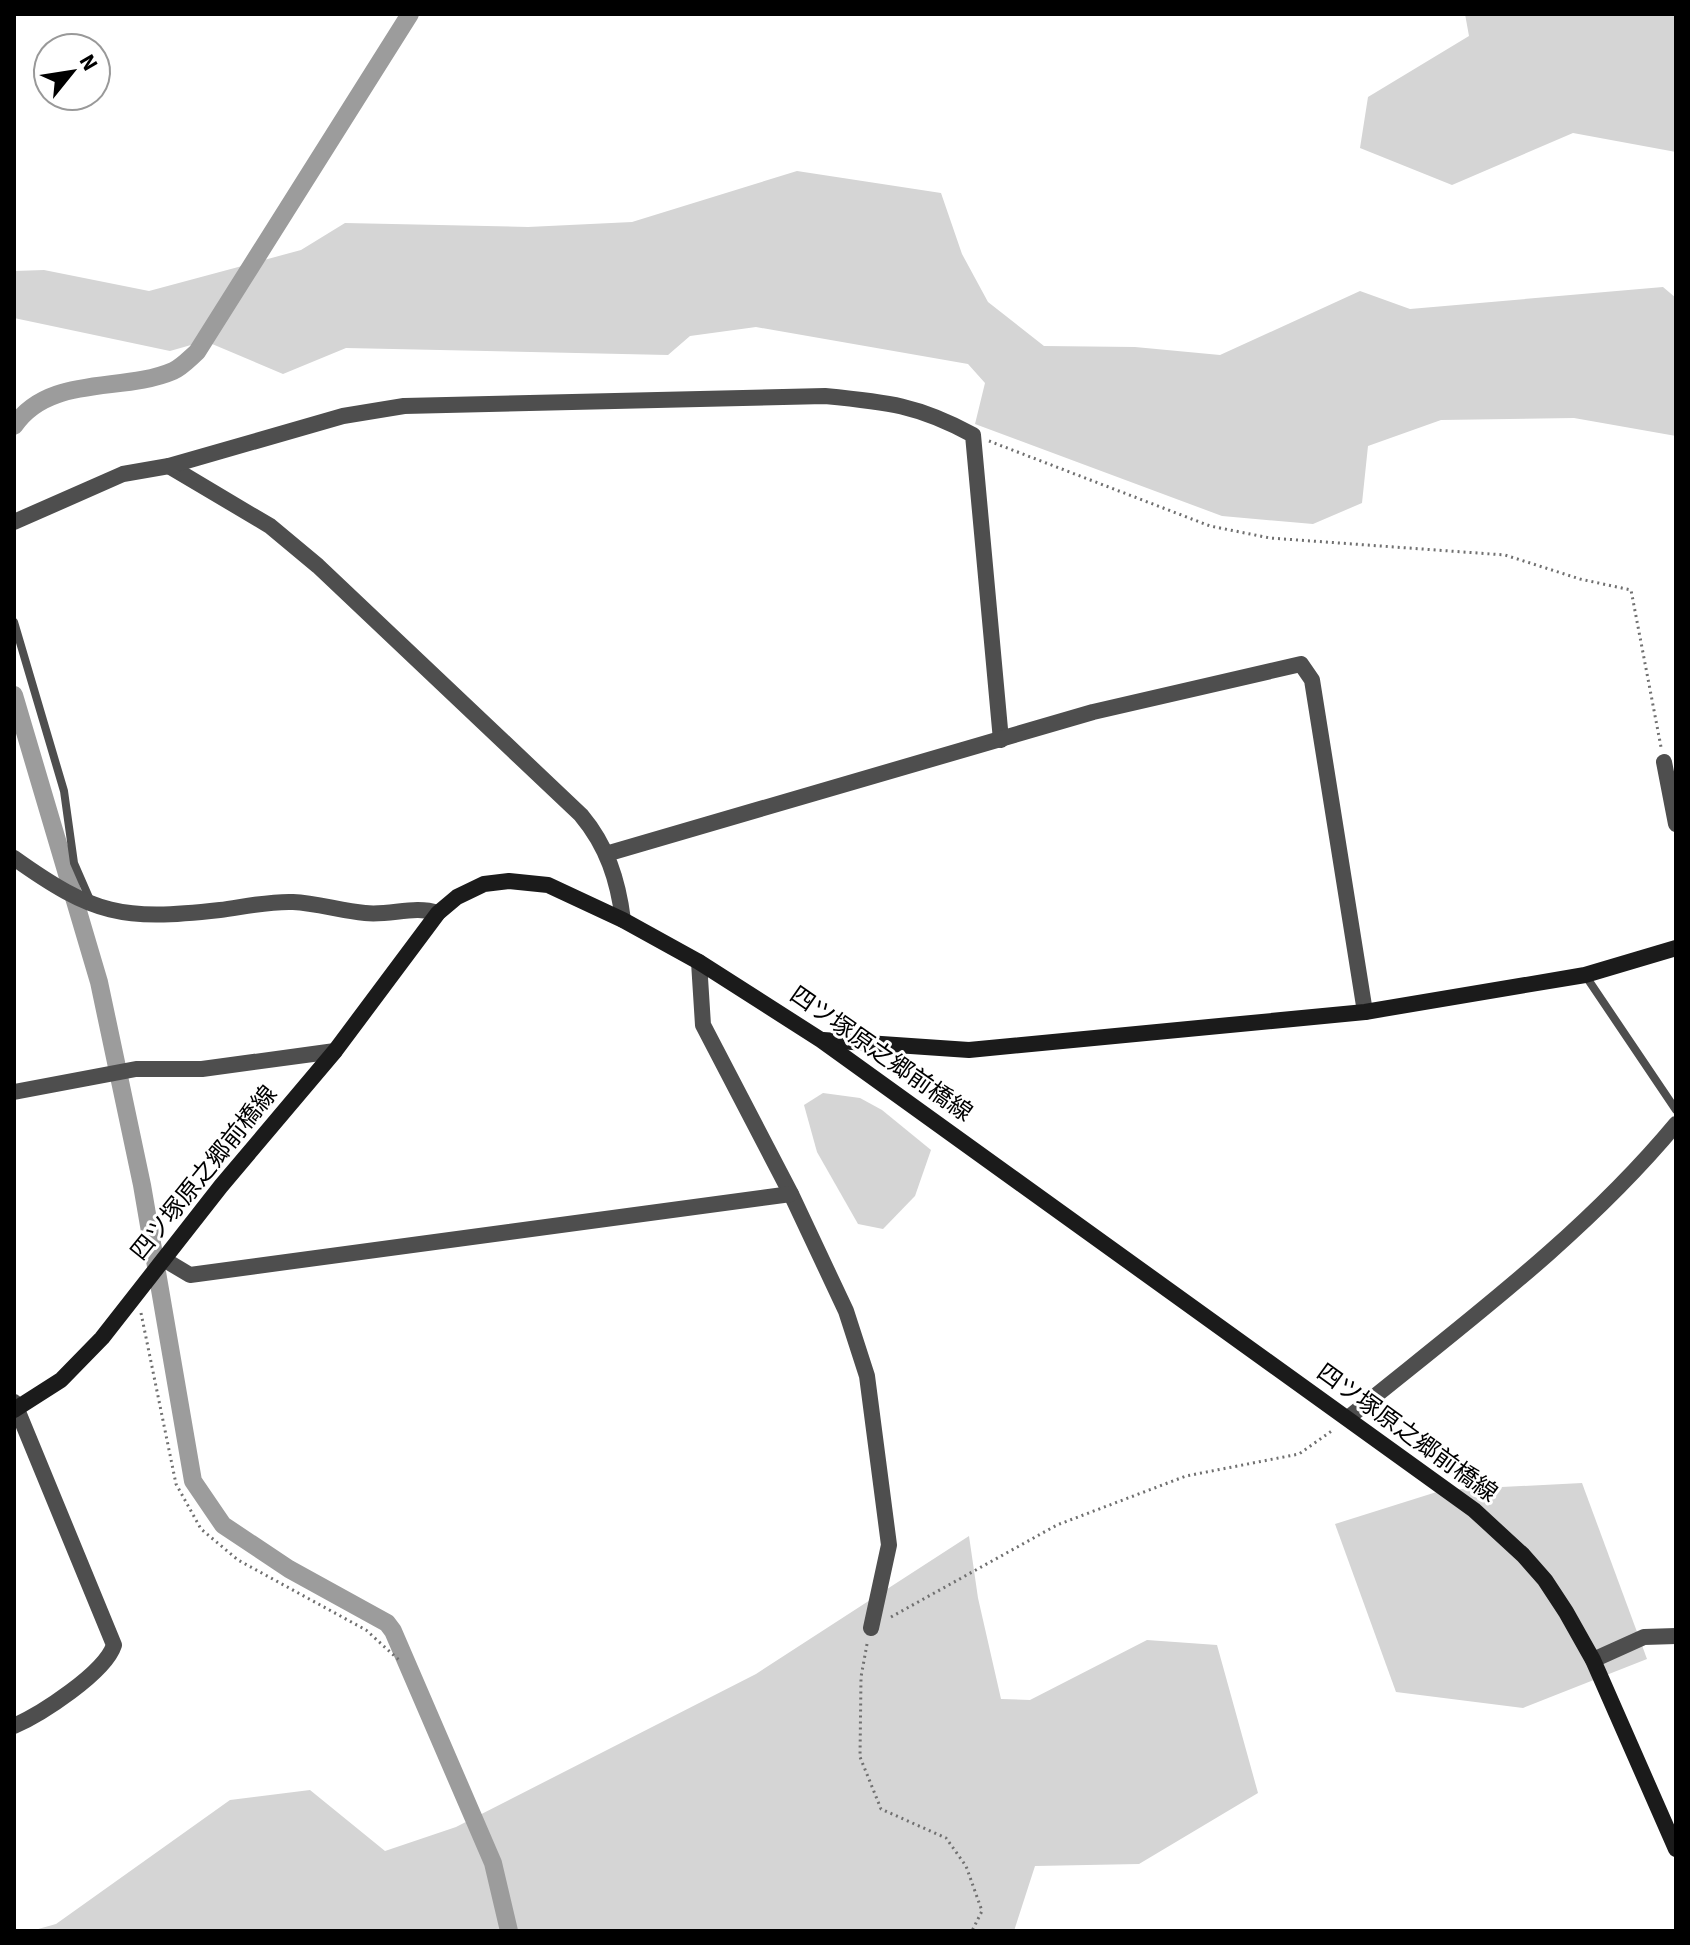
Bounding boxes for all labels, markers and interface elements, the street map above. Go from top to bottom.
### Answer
north arrow [32,32,112,112]
text: N [71,48,106,77]
street label: 四ツ塚原之郷前橋線 [782,978,980,1130]
street label: 四ツ塚原之郷前橋線 [122,1078,286,1268]
street label: 四ツ塚原之郷前橋線 [1309,1355,1505,1511]

